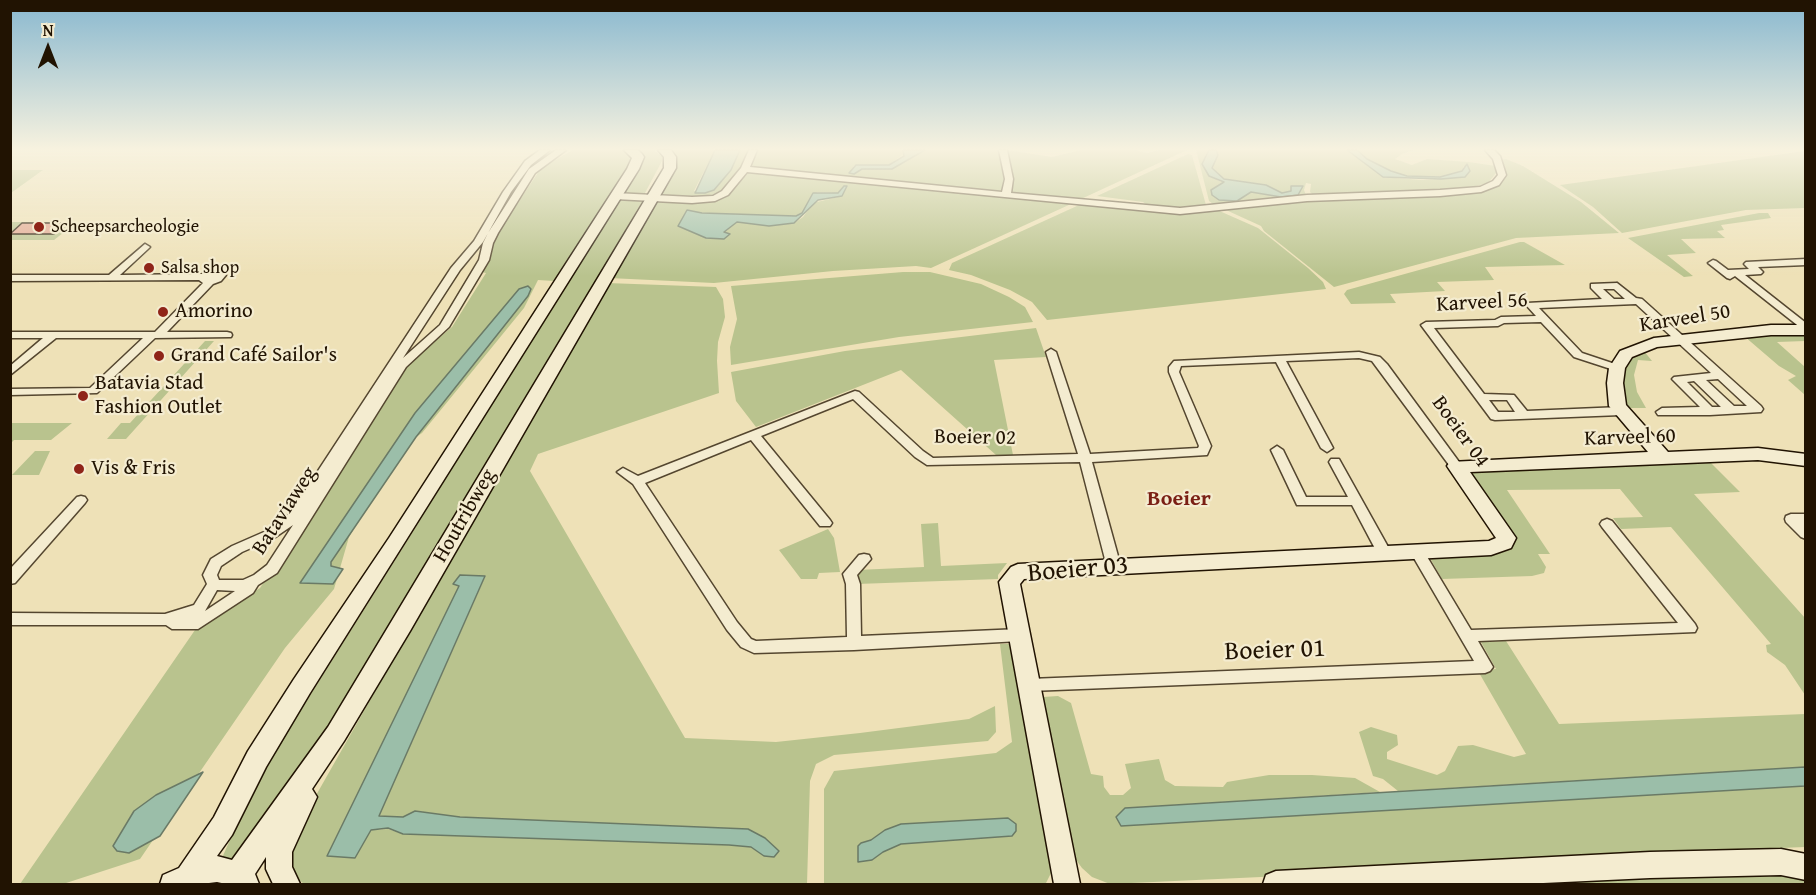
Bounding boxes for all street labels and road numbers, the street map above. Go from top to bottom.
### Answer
street label: Karveel 56 [1436,288,1528,318]
street label: Karveel 50 [1638,299,1732,339]
street label: Boeier 04 [1426,392,1494,472]
street label: Karveel 60 [1584,424,1676,452]
street label: Boeier 02 [934,425,1016,451]
street label: Bataviaweg [247,462,323,560]
street label: Houtribweg [428,465,502,567]
street label: Boeier 03 [1026,550,1130,590]
street label: Boeier 01 [1224,634,1326,668]

